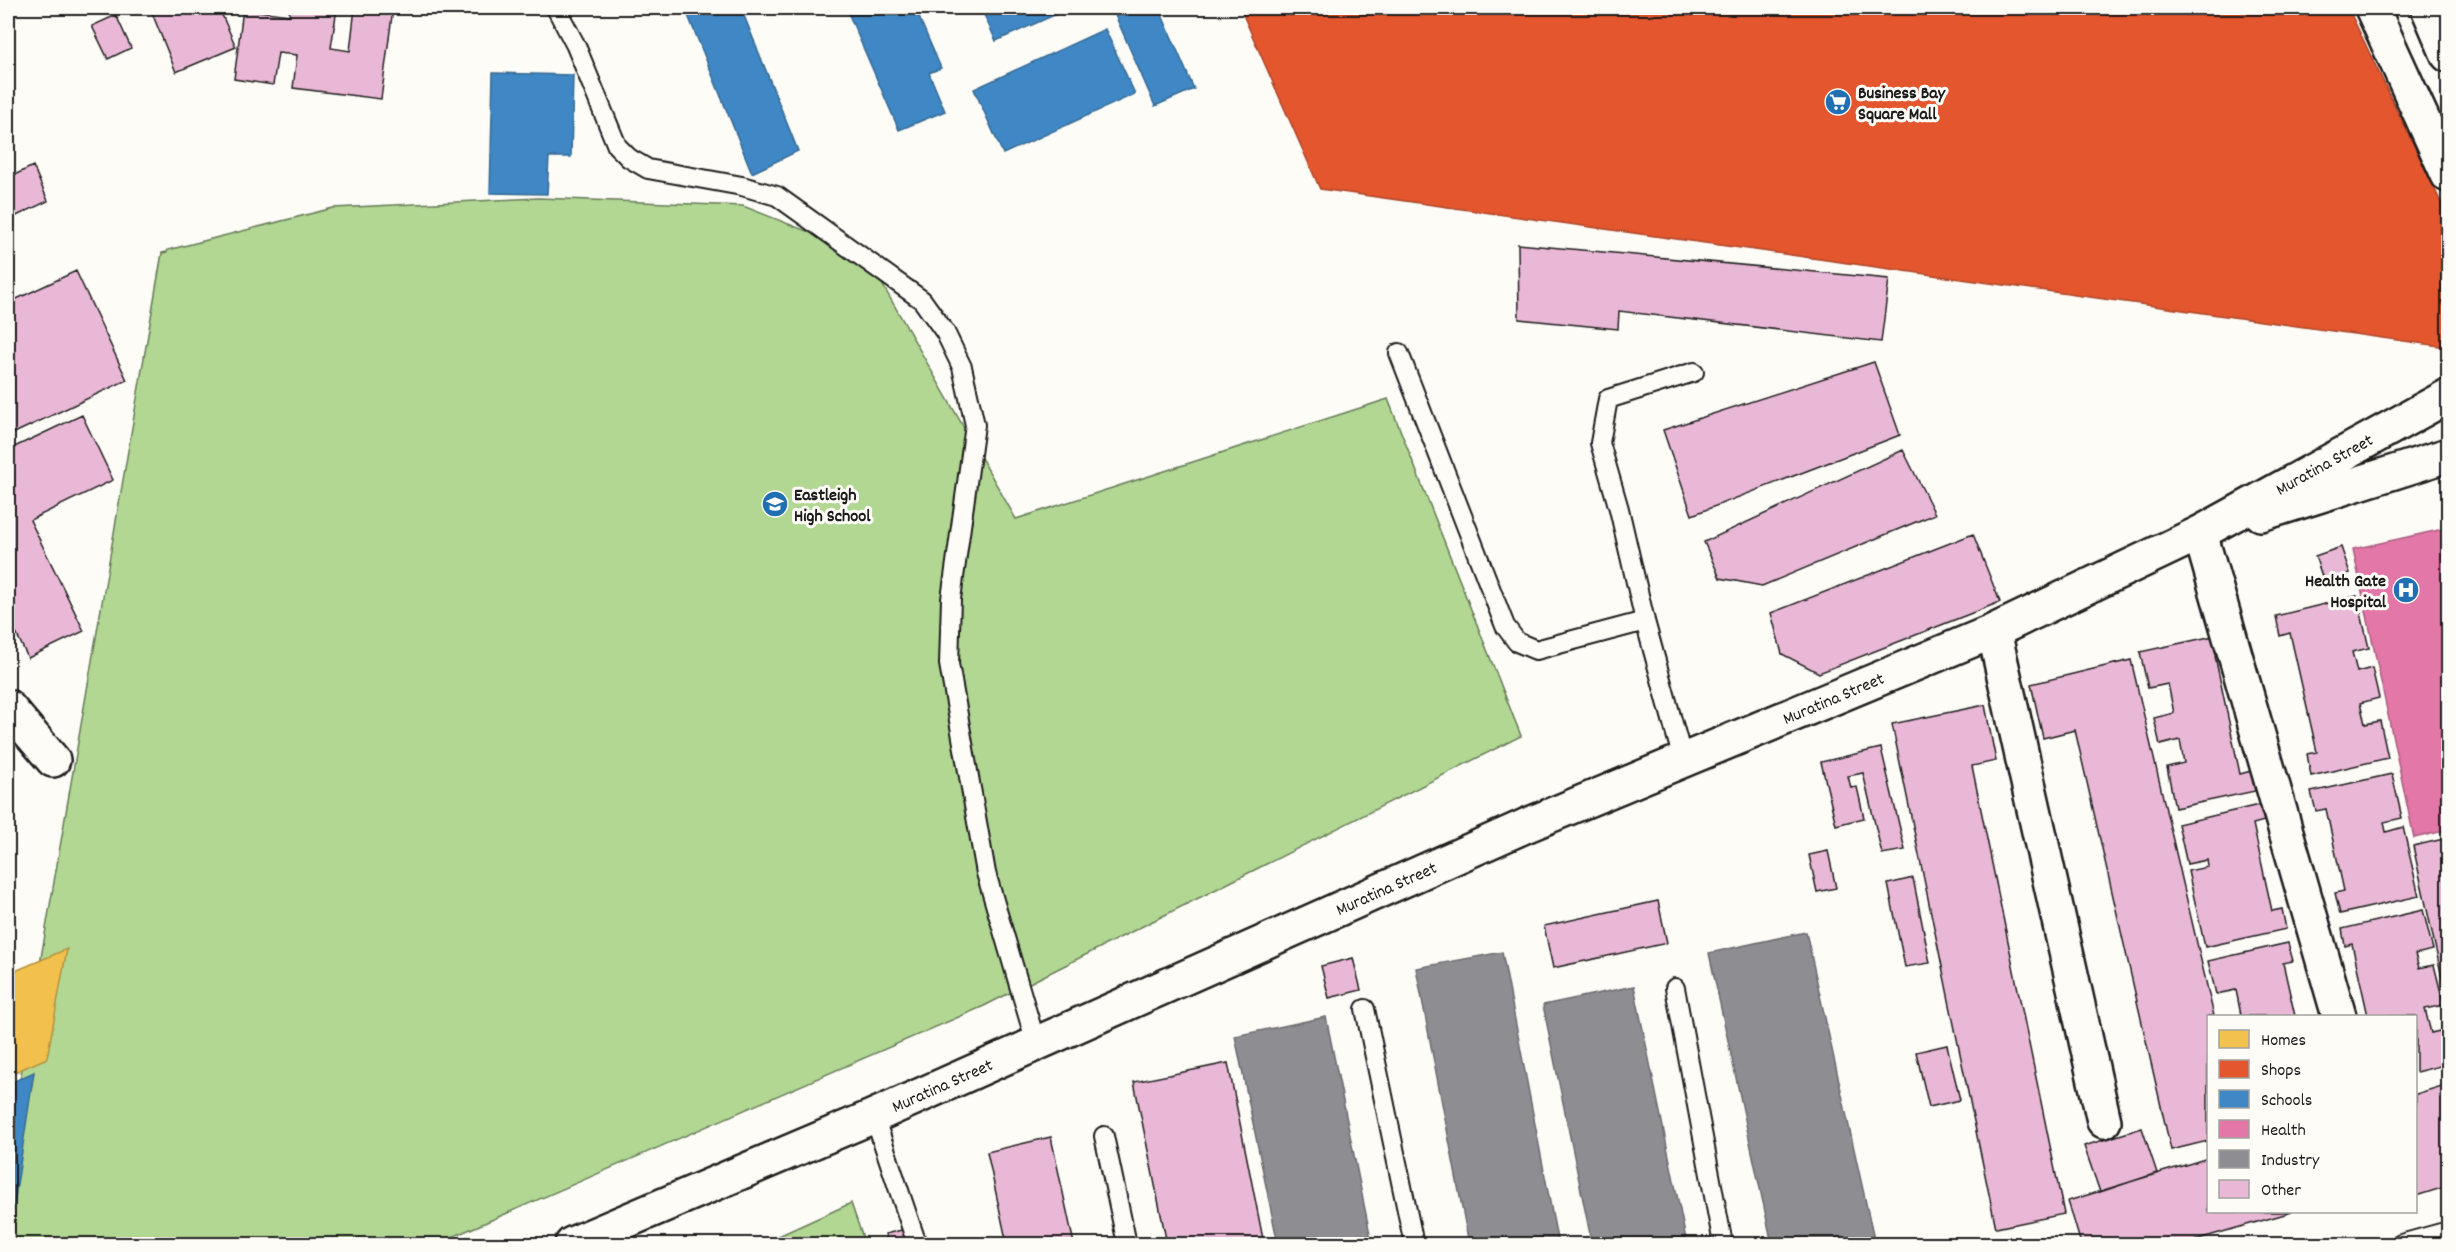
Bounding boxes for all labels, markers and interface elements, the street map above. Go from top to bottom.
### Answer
place label: Business Bay Square Mall [1858,82,1946,128]
supermarket icon: Business Bay Square Mall [1823,87,1853,117]
street label: Muratina Street [2272,429,2379,503]
place label: Eastleigh High School [794,484,871,530]
school or university icon: Eastleigh High School [760,489,790,519]
place label: Health Gate Hospital [2305,570,2387,616]
hospital icon: Health Gate Hospital [2391,575,2421,605]
street label: Muratina Street [1779,668,1889,733]
street label: Muratina Street [1333,857,1442,924]
legend [2207,1015,2417,1213]
text: Homes [2261,1029,2306,1054]
street label: Muratina Street [889,1054,998,1121]
text: Shops [2261,1059,2301,1084]
text: Schools [2261,1089,2312,1114]
text: Health [2261,1119,2306,1144]
text: Industry [2261,1149,2320,1174]
text: Other [2261,1179,2301,1204]

